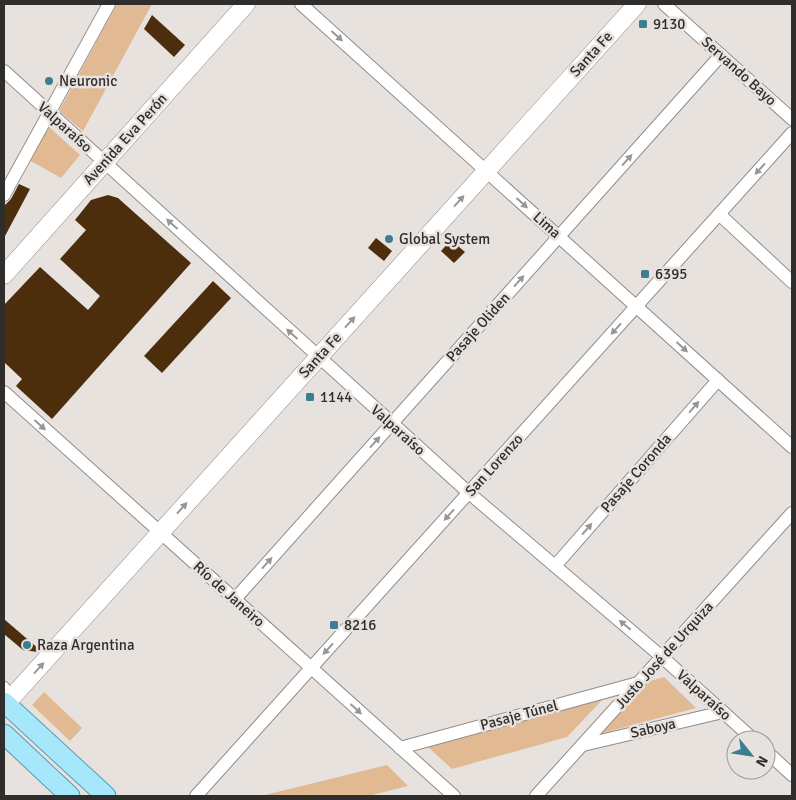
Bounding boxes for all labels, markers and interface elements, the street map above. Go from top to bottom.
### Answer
place label: 9130 [653,15,685,33]
marker: 9130 [637,18,649,30]
street label: Santa Fe [566,27,616,81]
one-way arrow [331,31,344,42]
street label: Servando Bayo [698,33,780,109]
place label: Neuronic [59,72,117,90]
marker: Neuronic [43,75,55,87]
street label: Avenida Eva Perón [79,90,171,188]
street label: Valparaíso [34,98,96,156]
one-way arrow [621,155,633,167]
one-way arrow [754,163,766,175]
one-way arrow [453,195,464,208]
one-way arrow [516,197,528,209]
street label: Lima [529,208,565,242]
one-way arrow [166,218,178,230]
place label: Global System [399,230,490,248]
marker: Global System [383,233,395,245]
place label: 6395 [655,265,687,283]
marker: 6395 [639,268,651,280]
one-way arrow [513,275,524,288]
street label: Pasaje Oliden [442,289,514,365]
one-way arrow [344,317,356,329]
one-way arrow [610,323,622,335]
one-way arrow [286,328,298,340]
street label: Santa Fe [295,328,345,382]
one-way arrow [676,341,688,353]
place label: 1144 [320,388,352,406]
marker: 1144 [304,391,316,403]
street label: Valparaíso [367,401,429,459]
one-way arrow [688,401,699,413]
one-way arrow [34,419,46,431]
street label: San Lorenzo [461,430,527,500]
street label: Pasaje Coronda [597,430,675,516]
one-way arrow [370,435,381,448]
one-way arrow [177,501,188,514]
one-way arrow [443,508,455,520]
one-way arrow [581,524,593,536]
street label: Río de Janeiro [190,557,268,631]
one-way arrow [261,557,273,569]
street label: Justo José de Urquiza [611,598,717,712]
place label: 8216 [344,616,376,634]
marker: 8216 [328,619,340,631]
one-way arrow [619,620,631,631]
place label: Raza Argentina [37,636,135,654]
marker: Raza Argentina [21,639,33,651]
one-way arrow [323,642,334,655]
one-way arrow [33,661,44,674]
street label: Valparaíso [673,666,735,724]
street label: Pasaje Túnel [478,696,560,734]
one-way arrow [350,703,363,714]
street label: Saboya [629,714,677,742]
north arrow [726,730,776,780]
text: N [752,753,772,770]

